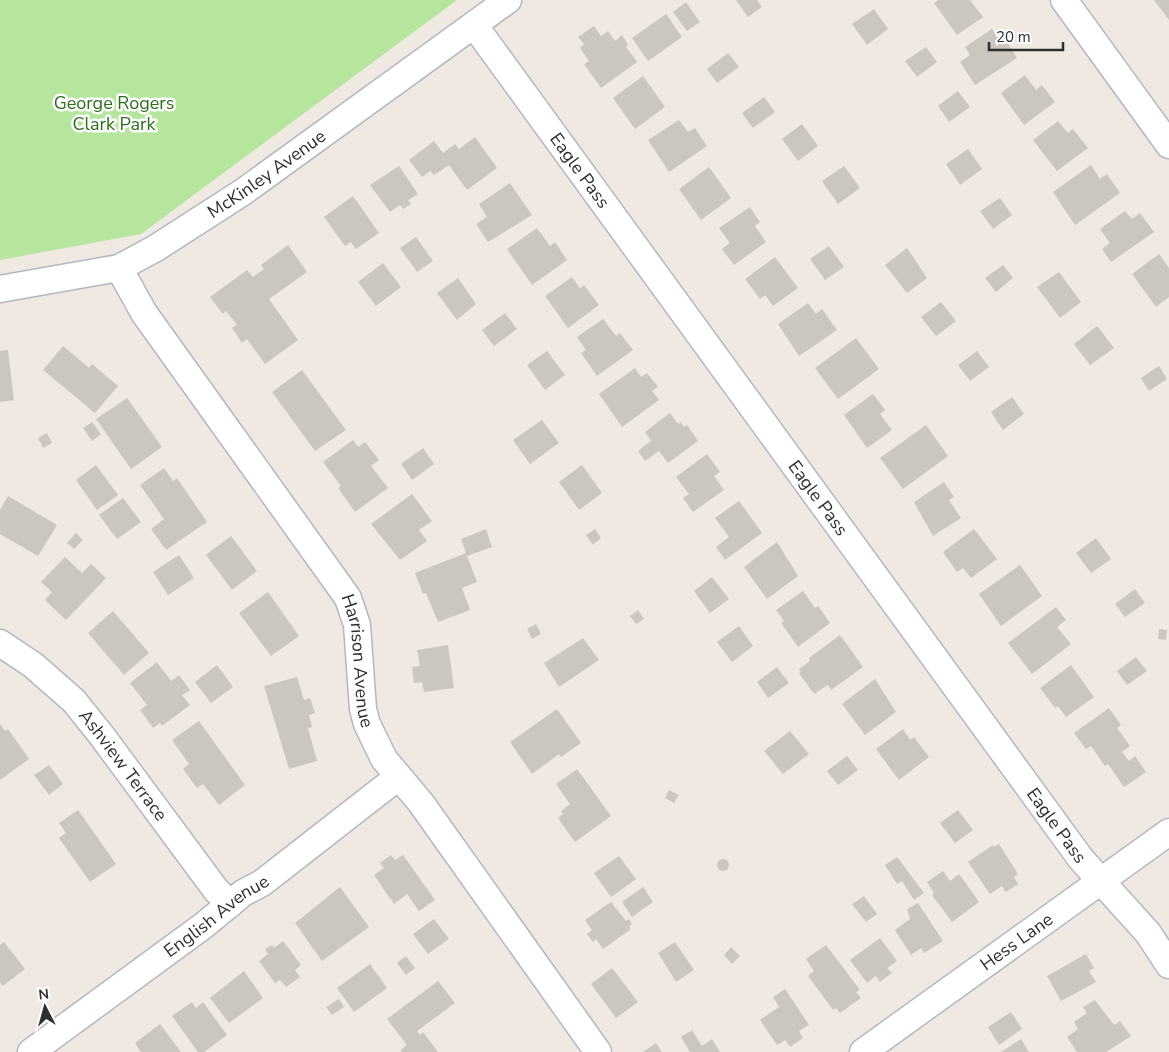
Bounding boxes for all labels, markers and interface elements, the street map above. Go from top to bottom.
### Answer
scale bar [989,20,1063,52]
text: 20 m [996,27,1031,47]
park label: George Rogers Clark Park [54,91,174,136]
street label: McKinley Avenue [203,124,330,224]
street label: Eagle Pass [544,128,615,213]
street label: Eagle Pass [783,455,854,541]
street label: Harrison Avenue [335,591,379,730]
street label: Ashview Terrace [73,704,173,826]
street label: Eagle Pass [1021,783,1092,868]
street label: English Avenue [159,870,274,963]
street label: Hess Lane [975,907,1058,976]
north arrow [20,982,70,1032]
text: N [37,985,50,1005]

